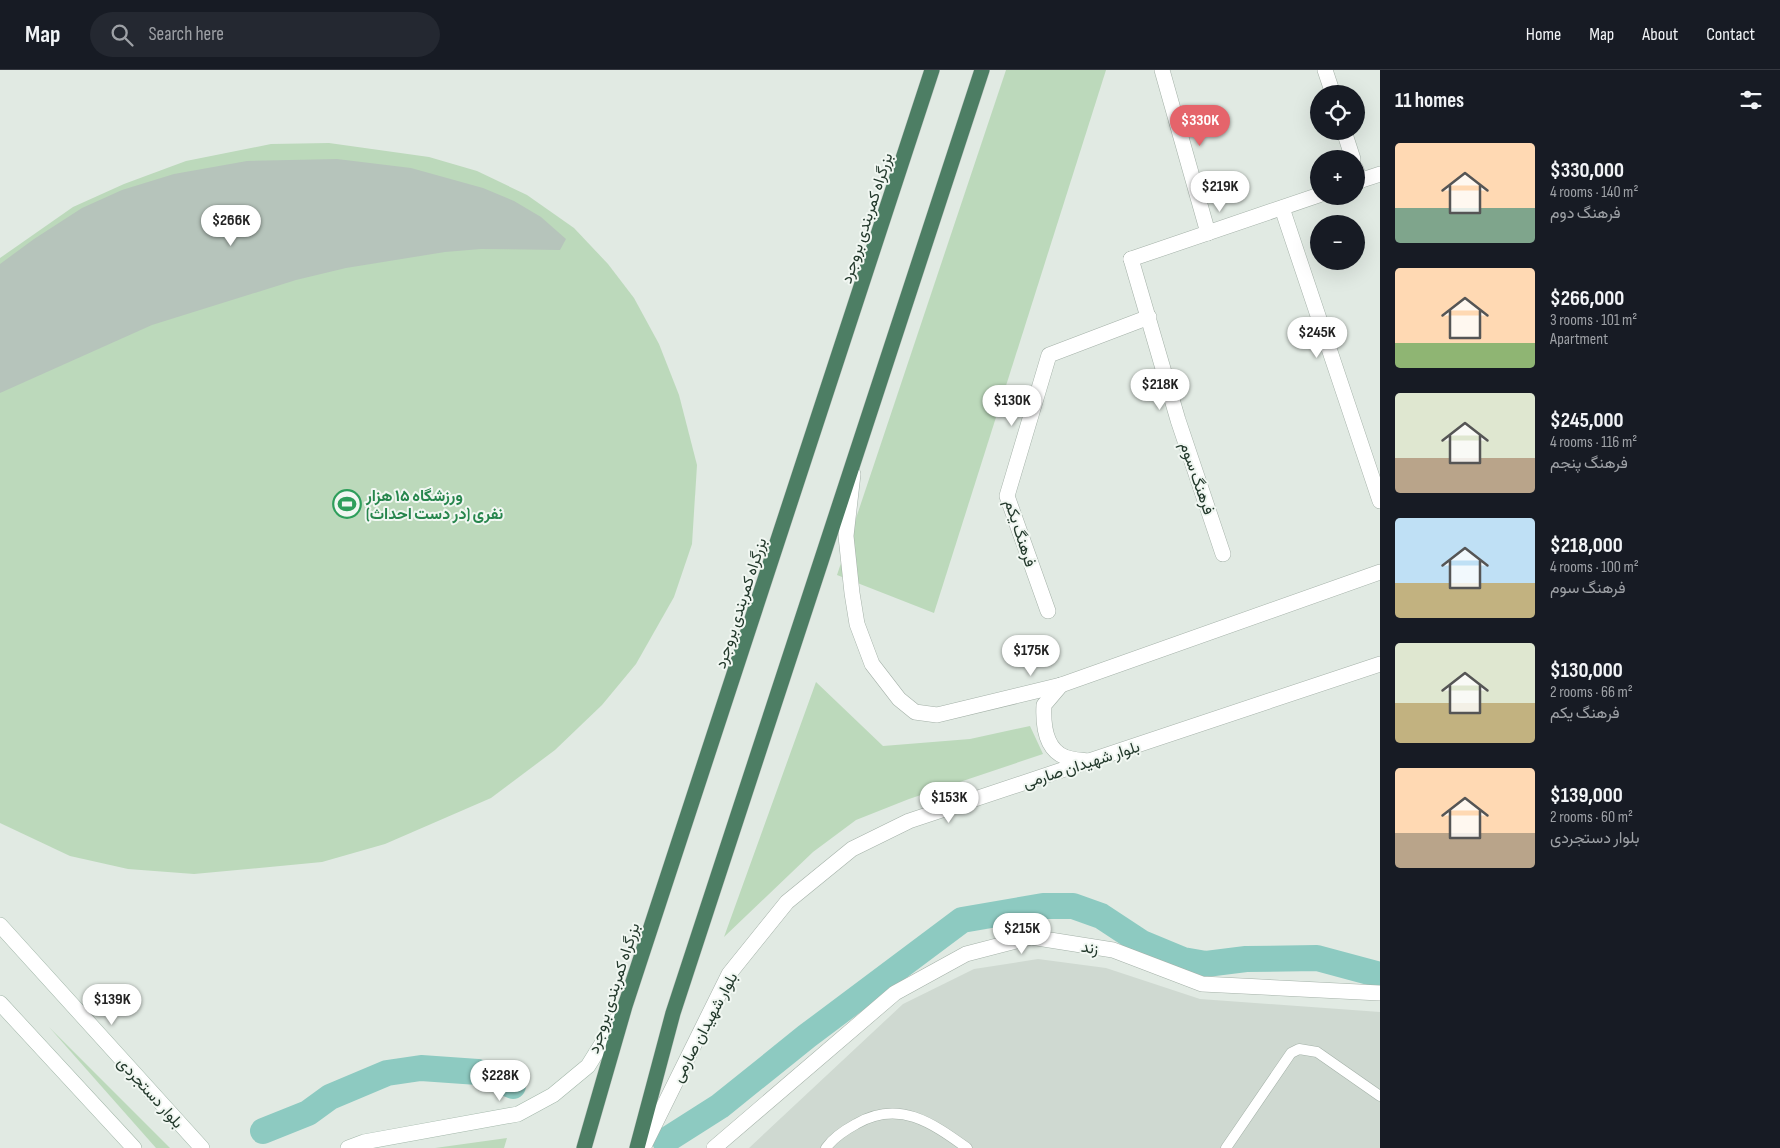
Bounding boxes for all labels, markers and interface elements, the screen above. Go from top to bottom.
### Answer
search box [90,12,440,57]
text: Map [25,20,60,49]
icon: search [108,21,136,49]
text: Search here [148,23,224,46]
text: Home [1526,24,1561,45]
text: Map [1589,24,1614,45]
text: About [1642,24,1678,45]
text: Contact [1706,24,1755,45]
map controls [1310,85,1365,270]
button: locate [1310,85,1365,140]
icon: filters [1737,86,1765,114]
text: 11 homes [1395,88,1464,113]
pin: $330K [1165,104,1235,147]
text: $330K [1181,111,1219,130]
button: + [1310,150,1365,205]
street label: بزرگراه کمربندی بروجرد [837,151,897,286]
text: $330,000 [1550,158,1624,183]
icon: home [1435,163,1495,223]
pin: $219K [1185,170,1255,213]
text: $219K [1202,177,1238,196]
text: 4 rooms · 140 m² [1550,183,1638,202]
pin: $266K [196,204,266,247]
text: فرهنگ دوم [1550,204,1621,223]
text: $266K [212,211,250,230]
button: − [1310,215,1365,270]
text: $266,000 [1550,286,1624,311]
icon: home [1435,288,1495,348]
text: 3 rooms · 101 m² [1550,311,1637,330]
pin: $245K [1282,316,1352,359]
text: $245K [1298,323,1336,342]
text: Apartment [1550,330,1608,349]
pin: $218K [1125,368,1195,411]
text: $218K [1142,375,1178,394]
pin: $130K [977,384,1047,427]
text: $130K [993,391,1031,410]
text: $245,000 [1550,408,1624,433]
icon: home [1435,413,1495,473]
text: 4 rooms · 116 m² [1550,433,1637,452]
street label: فرهنگ سوم [1175,440,1218,517]
text: فرهنگ پنجم [1550,454,1628,473]
place label: ورزشگاه ۱۵ هزار نفری (در دست احداث) [365,487,503,524]
sports icon: ورزشگاه ۱۵ هزار نفری (در دست احداث) [332,489,362,519]
street label: فرهنگ یکم [1000,497,1039,570]
text: $218,000 [1550,533,1623,558]
street label: بزرگراه کمربندی بروجرد [711,536,771,671]
icon: home [1435,538,1495,598]
text: 4 rooms · 100 m² [1550,558,1639,577]
text: فرهنگ سوم [1550,579,1626,598]
pin: $175K [996,634,1066,677]
text: $175K [1013,641,1049,660]
text: $130,000 [1550,658,1623,683]
icon: home [1435,663,1495,723]
text: 2 rooms · 66 m² [1550,683,1633,702]
text: فرهنگ یکم [1550,704,1620,723]
street label: بلوار شهیدان صارمی [1021,738,1142,793]
pin: $153K [914,782,984,824]
text: $139,000 [1550,783,1623,808]
text: $153K [931,788,967,807]
icon: home [1435,788,1495,848]
text: 2 rooms · 60 m² [1550,808,1633,827]
text: بلوار دستجردی [1550,829,1639,848]
pin: $215K [987,912,1057,955]
text: $215K [1004,919,1040,938]
street label: بزرگراه کمربندی بروجرد [584,921,644,1056]
street label: زند [1080,938,1100,959]
street label: بلوار شهیدان صارمی [668,970,742,1086]
pin: $139K [77,984,147,1026]
text: $139K [93,990,131,1009]
street label: بلوار دستجردی [113,1053,187,1133]
pin: $228K [465,1060,535,1102]
text: $228K [481,1066,519,1085]

